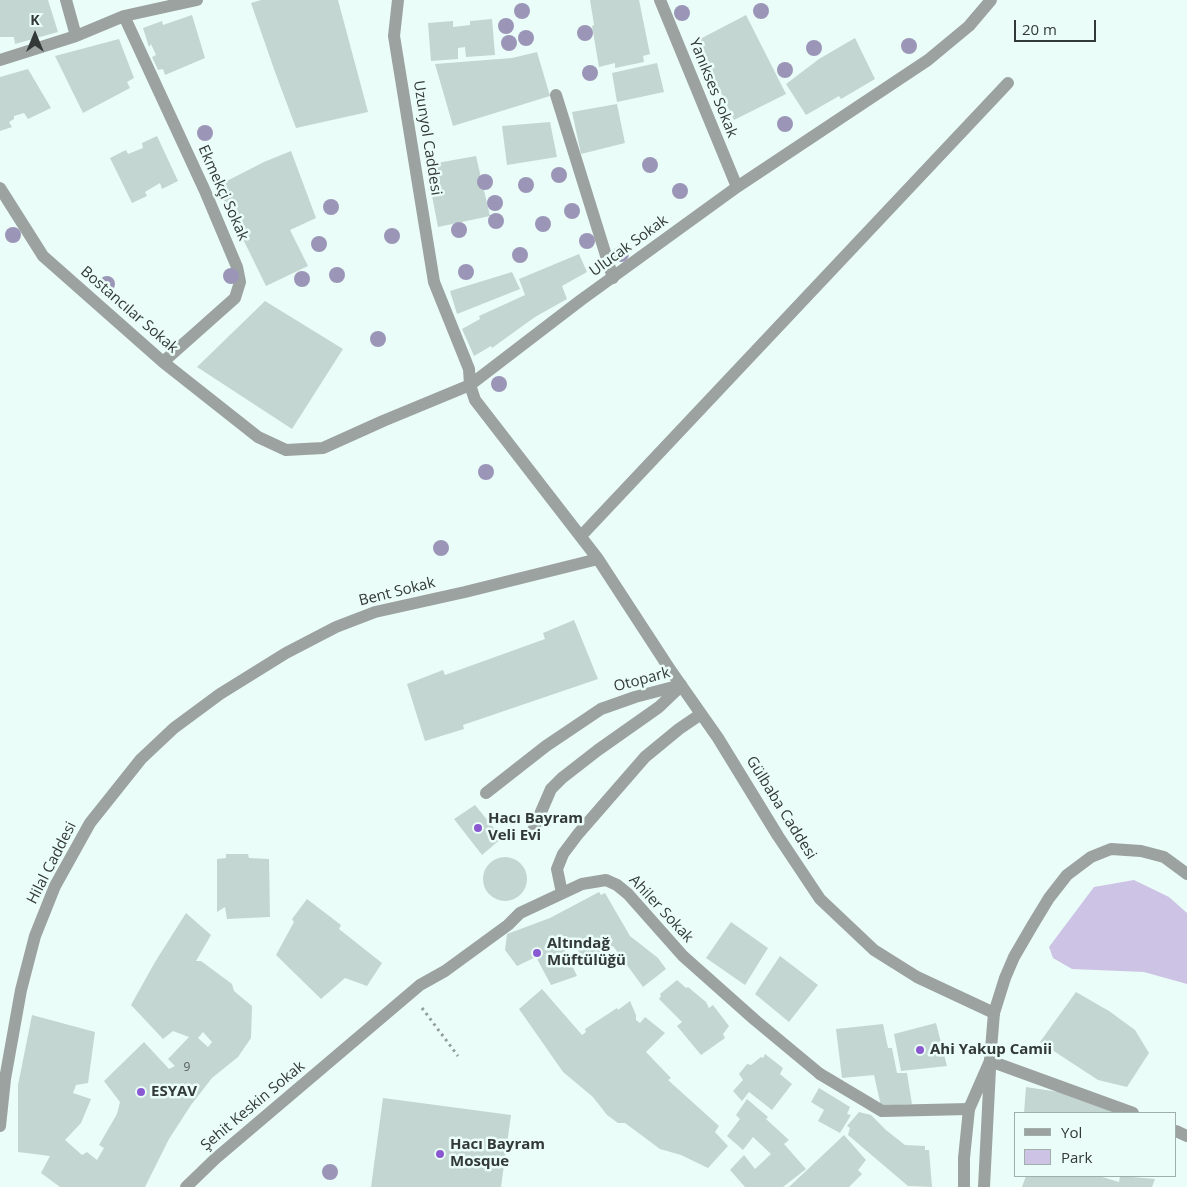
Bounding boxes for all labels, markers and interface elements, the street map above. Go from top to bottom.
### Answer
north arrow [10,10,60,60]
text: K [30,10,40,29]
scale bar [1017,10,1100,42]
text: 20 m [1022,19,1057,39]
street label: Yanıkses Sokak [685,36,741,140]
street label: Uzunyol Caddesi [409,79,445,197]
street label: Ekmekçi Sokak [194,142,252,244]
street label: Ulucak Sokak [586,212,672,280]
street label: Bostancılar Sokak [77,263,181,357]
street label: Bent Sokak [357,574,437,610]
street label: Otopark [612,664,672,696]
street label: Gülbaba Caddesi [742,753,820,863]
place label: Hacı Bayram Veli Evi [488,810,583,845]
street label: Hilal Caddesi [24,819,80,907]
marker: Hacı Bayram Veli Evi [472,822,484,834]
street label: Ahiler Sokak [625,871,697,947]
place label: Altındağ Müftülüğü [547,935,626,970]
marker: Altındağ Müftülüğü [531,947,543,959]
place label: Ahi Yakup Camii [930,1041,1052,1059]
marker: Ahi Yakup Camii [914,1044,926,1056]
street label: Şehit Keskin Sokak [198,1057,308,1155]
house number: 9 [184,1061,190,1075]
place label: ESYAV [151,1083,197,1101]
marker: ESYAV [135,1086,147,1098]
legend [1014,1112,1177,1177]
text: Yol [1061,1122,1082,1142]
place label: Hacı Bayram Mosque [450,1136,545,1171]
text: Park [1061,1147,1092,1167]
marker: Hacı Bayram Mosque [434,1148,446,1160]

